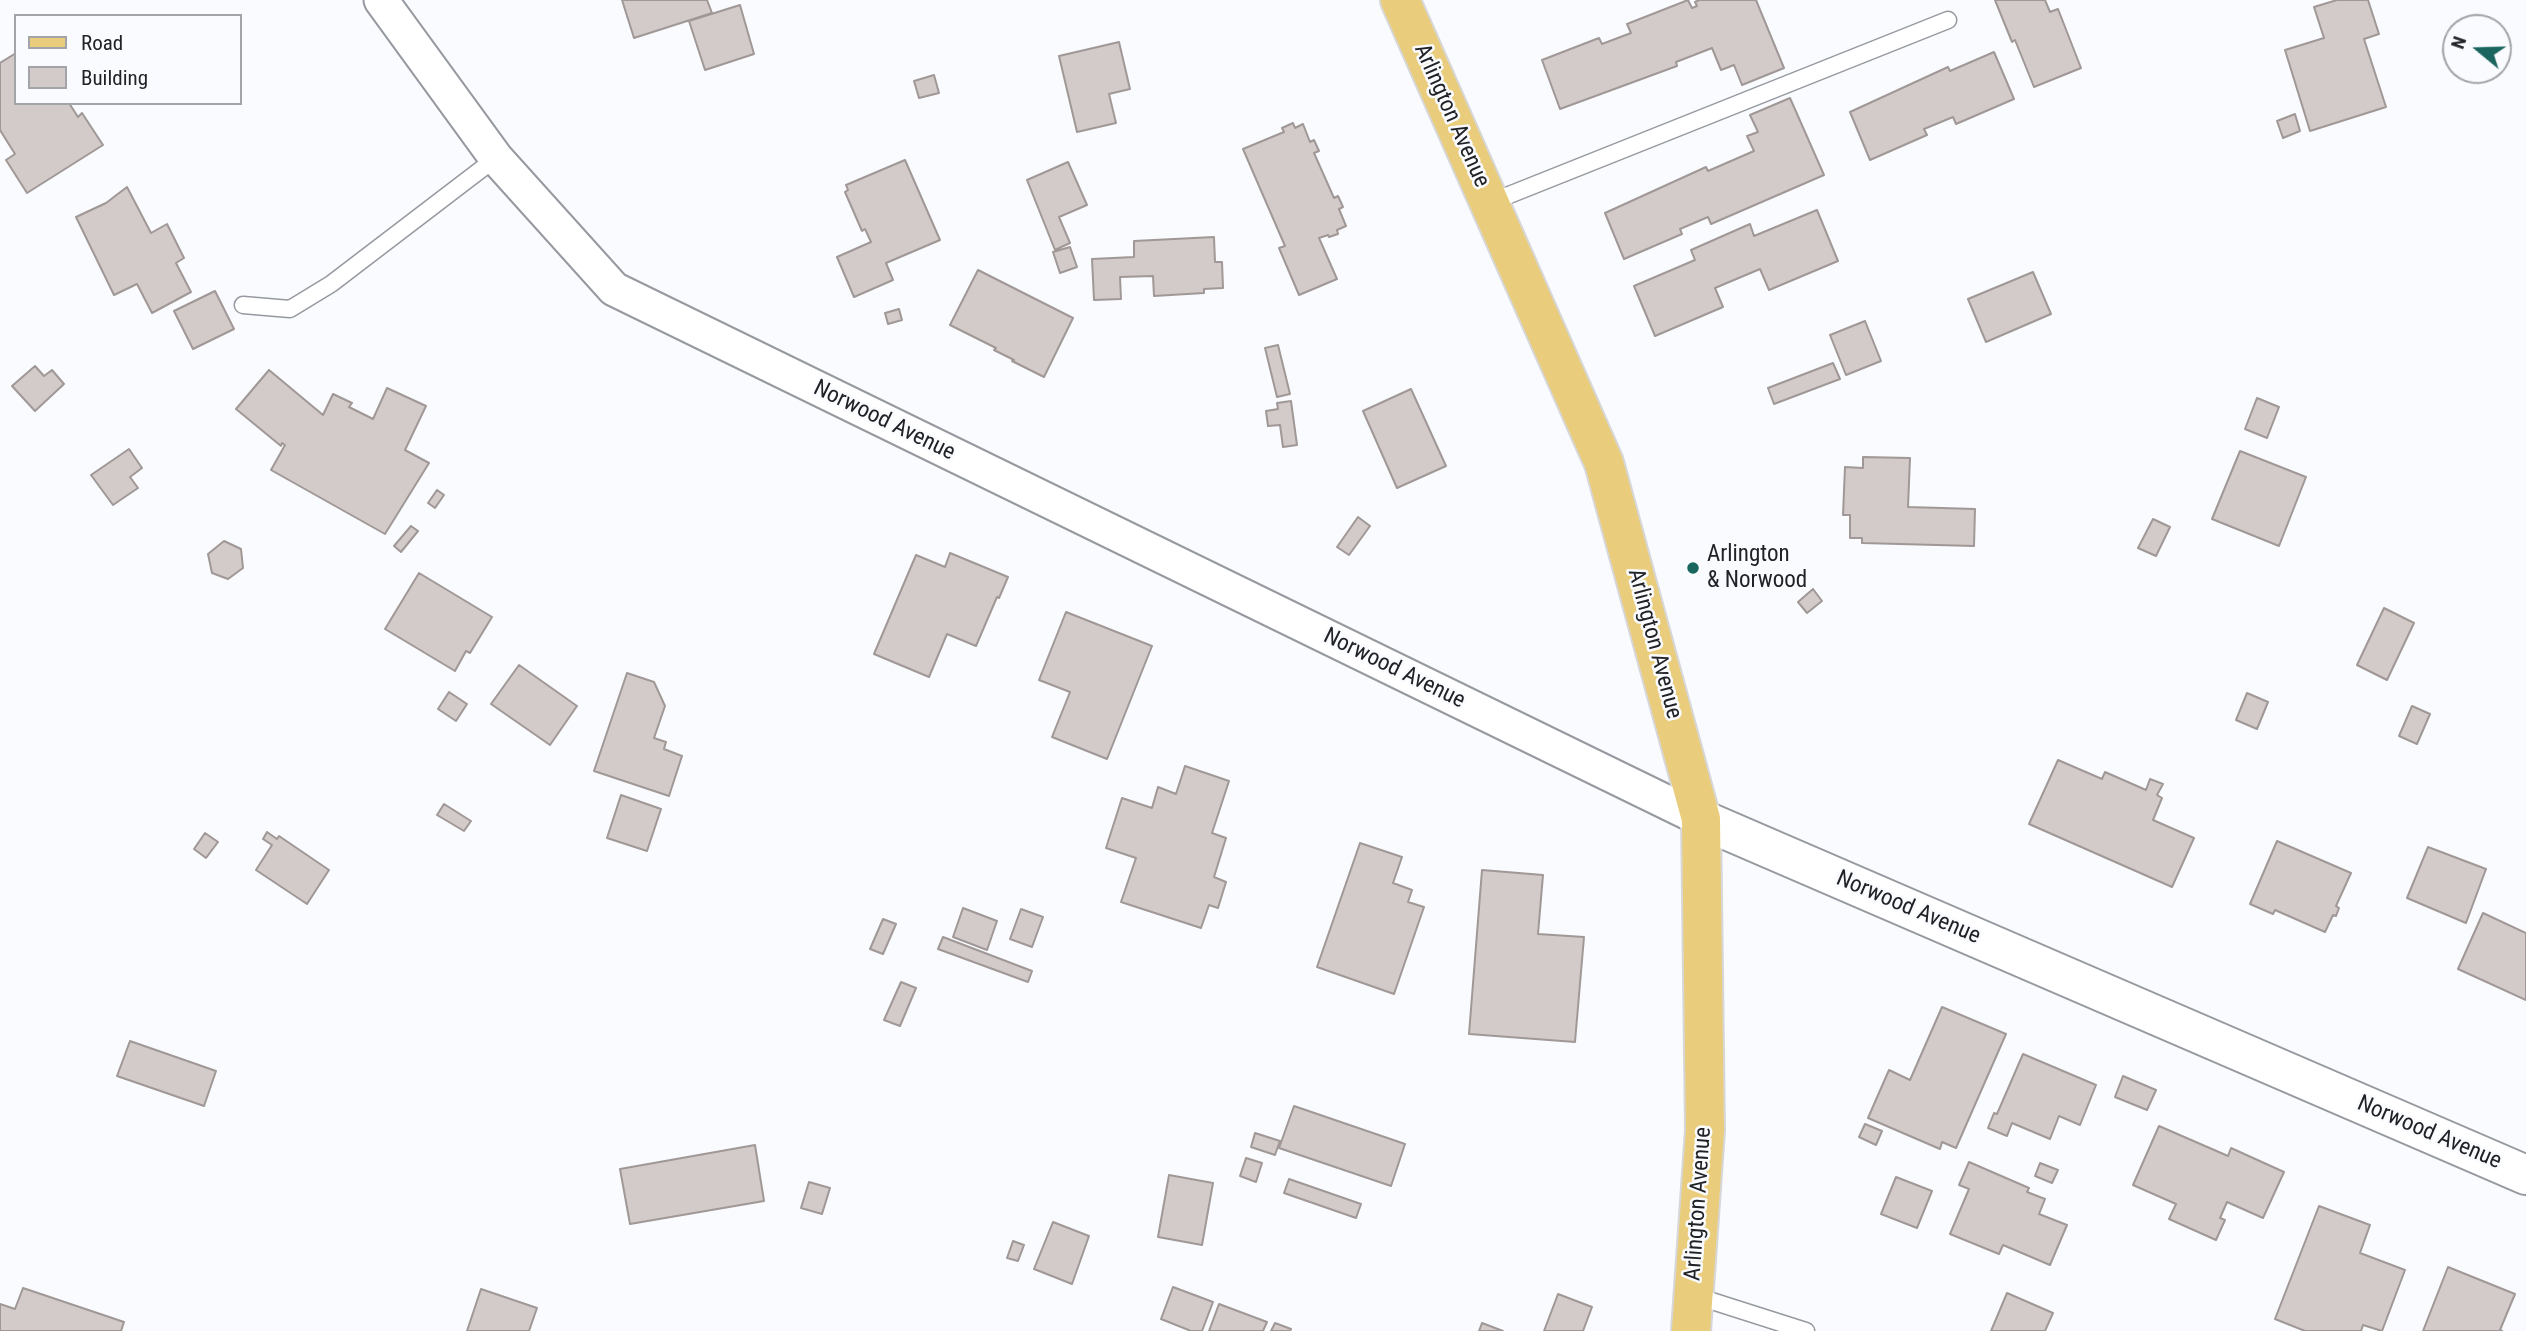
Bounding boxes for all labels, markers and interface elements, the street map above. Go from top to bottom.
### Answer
legend [14,14,242,105]
north arrow [2442,14,2512,84]
text: Road [81,31,123,55]
text: N [2446,33,2471,52]
street label: Arlington Avenue [1407,40,1495,192]
text: Building [81,66,148,90]
street label: Norwood Avenue [809,375,959,467]
place label: Arlington & Norwood [1707,541,1807,595]
marker: Arlington & Norwood [1685,560,1701,576]
street label: Arlington Avenue [1621,566,1687,722]
street label: Norwood Avenue [1319,623,1469,715]
street label: Norwood Avenue [1832,865,1984,951]
street label: Norwood Avenue [2353,1090,2505,1176]
street label: Arlington Avenue [1680,1126,1718,1282]

